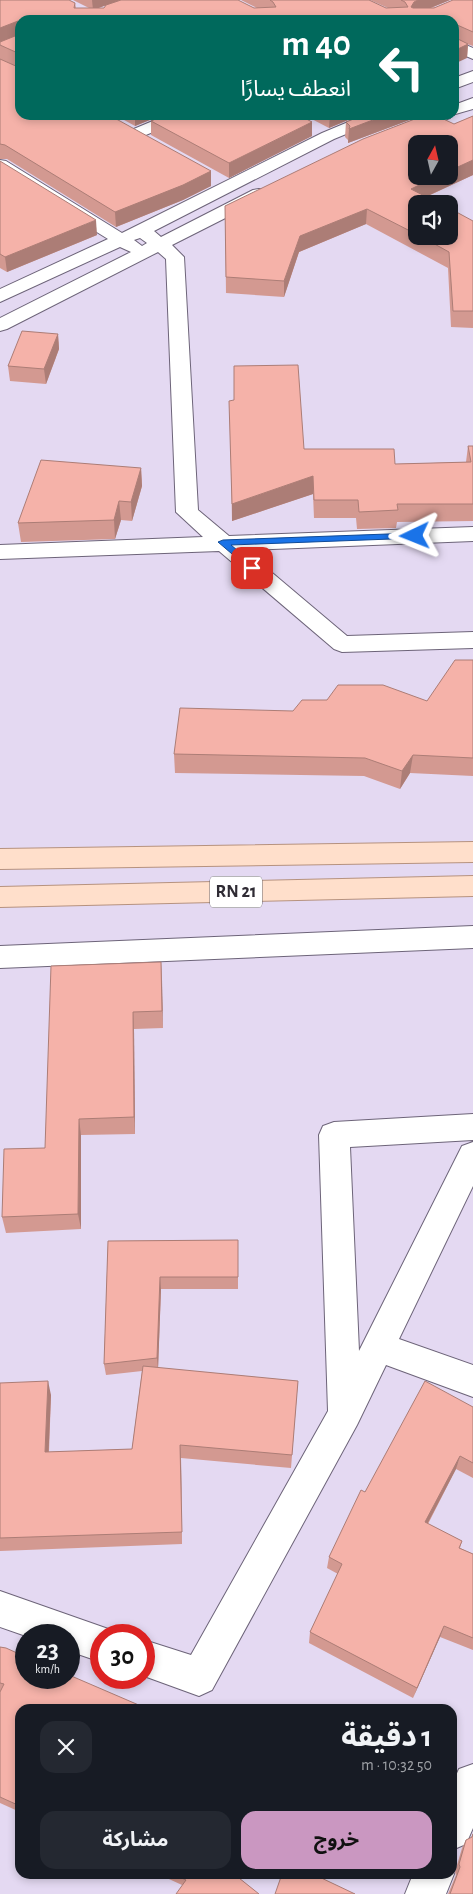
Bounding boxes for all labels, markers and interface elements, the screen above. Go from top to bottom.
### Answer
text: 40 m [282,27,351,62]
icon: left [369,35,434,100]
text: انعطف يسارًا [241,78,351,100]
north arrow [408,135,458,185]
map controls [408,135,458,245]
button: sound [408,195,458,245]
position arrow [388,509,440,561]
pin [231,547,273,589]
icon: arrive [238,554,266,582]
road number: RN 21 [210,876,262,908]
speed limit sign: 30 [90,1624,155,1689]
text: 23 [36,1638,59,1663]
text: km/h [35,1663,60,1675]
button: close [40,1721,92,1773]
text: 1 دقيقة [341,1722,432,1752]
text: 50 m · 10:32 [361,1757,432,1773]
button: مشاركة [40,1811,231,1869]
button: خروج [241,1811,432,1869]

